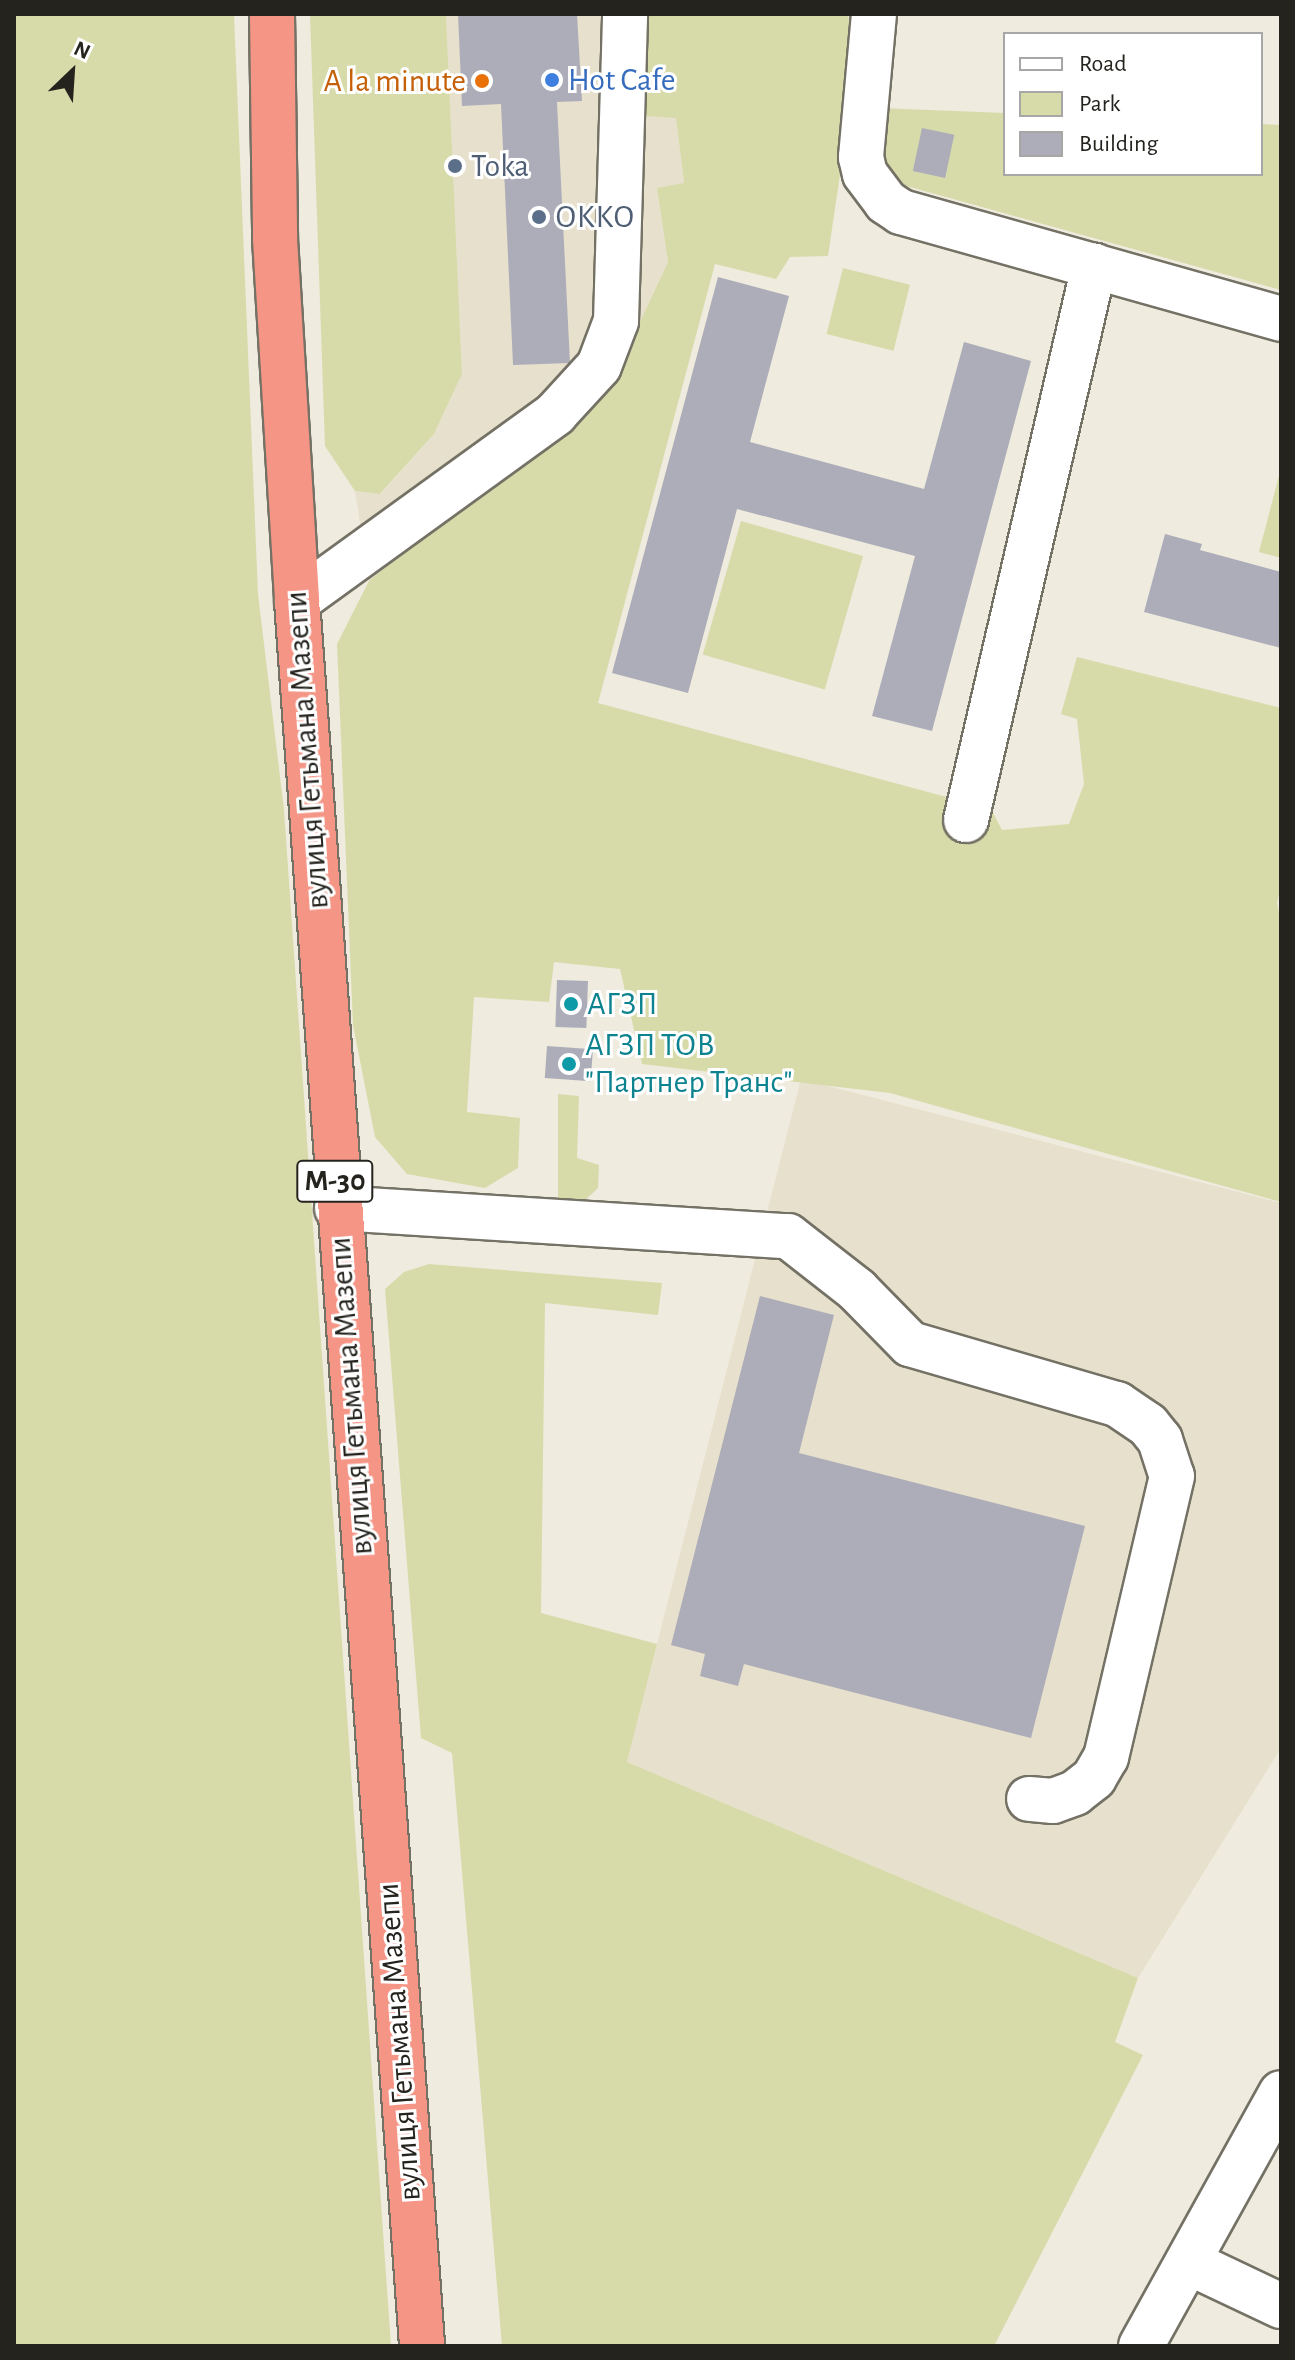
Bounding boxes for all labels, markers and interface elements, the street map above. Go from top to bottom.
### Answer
north arrow [32,32,112,112]
legend [1003,32,1263,176]
text: N [71,37,94,63]
text: Road [1079,52,1127,76]
place label: Hot Cafe [568,61,675,99]
place label: A la minute [324,62,466,100]
marker: Hot Cafe [543,71,561,89]
marker: A la minute [473,72,491,90]
text: Park [1079,92,1120,116]
text: Building [1079,132,1158,156]
place label: Toka [471,147,529,185]
marker: Toka [446,157,464,175]
place label: ОККО [555,198,635,236]
marker: ОККО [530,208,548,226]
street label: вулиця Гетьмана Мазепи [277,590,337,910]
place label: АГЗП [587,985,658,1023]
marker: АГЗП [562,995,580,1013]
place label: АГЗП ТОВ "Партнер Транс" [585,1027,792,1102]
marker: АГЗП ТОВ "Партнер Транс" [560,1055,578,1073]
road number: М-30 [295,1155,375,1207]
street label: вулиця Гетьмана Мазепи [321,1236,381,1556]
street label: вулиця Гетьмана Мазепи [369,1882,429,2202]

